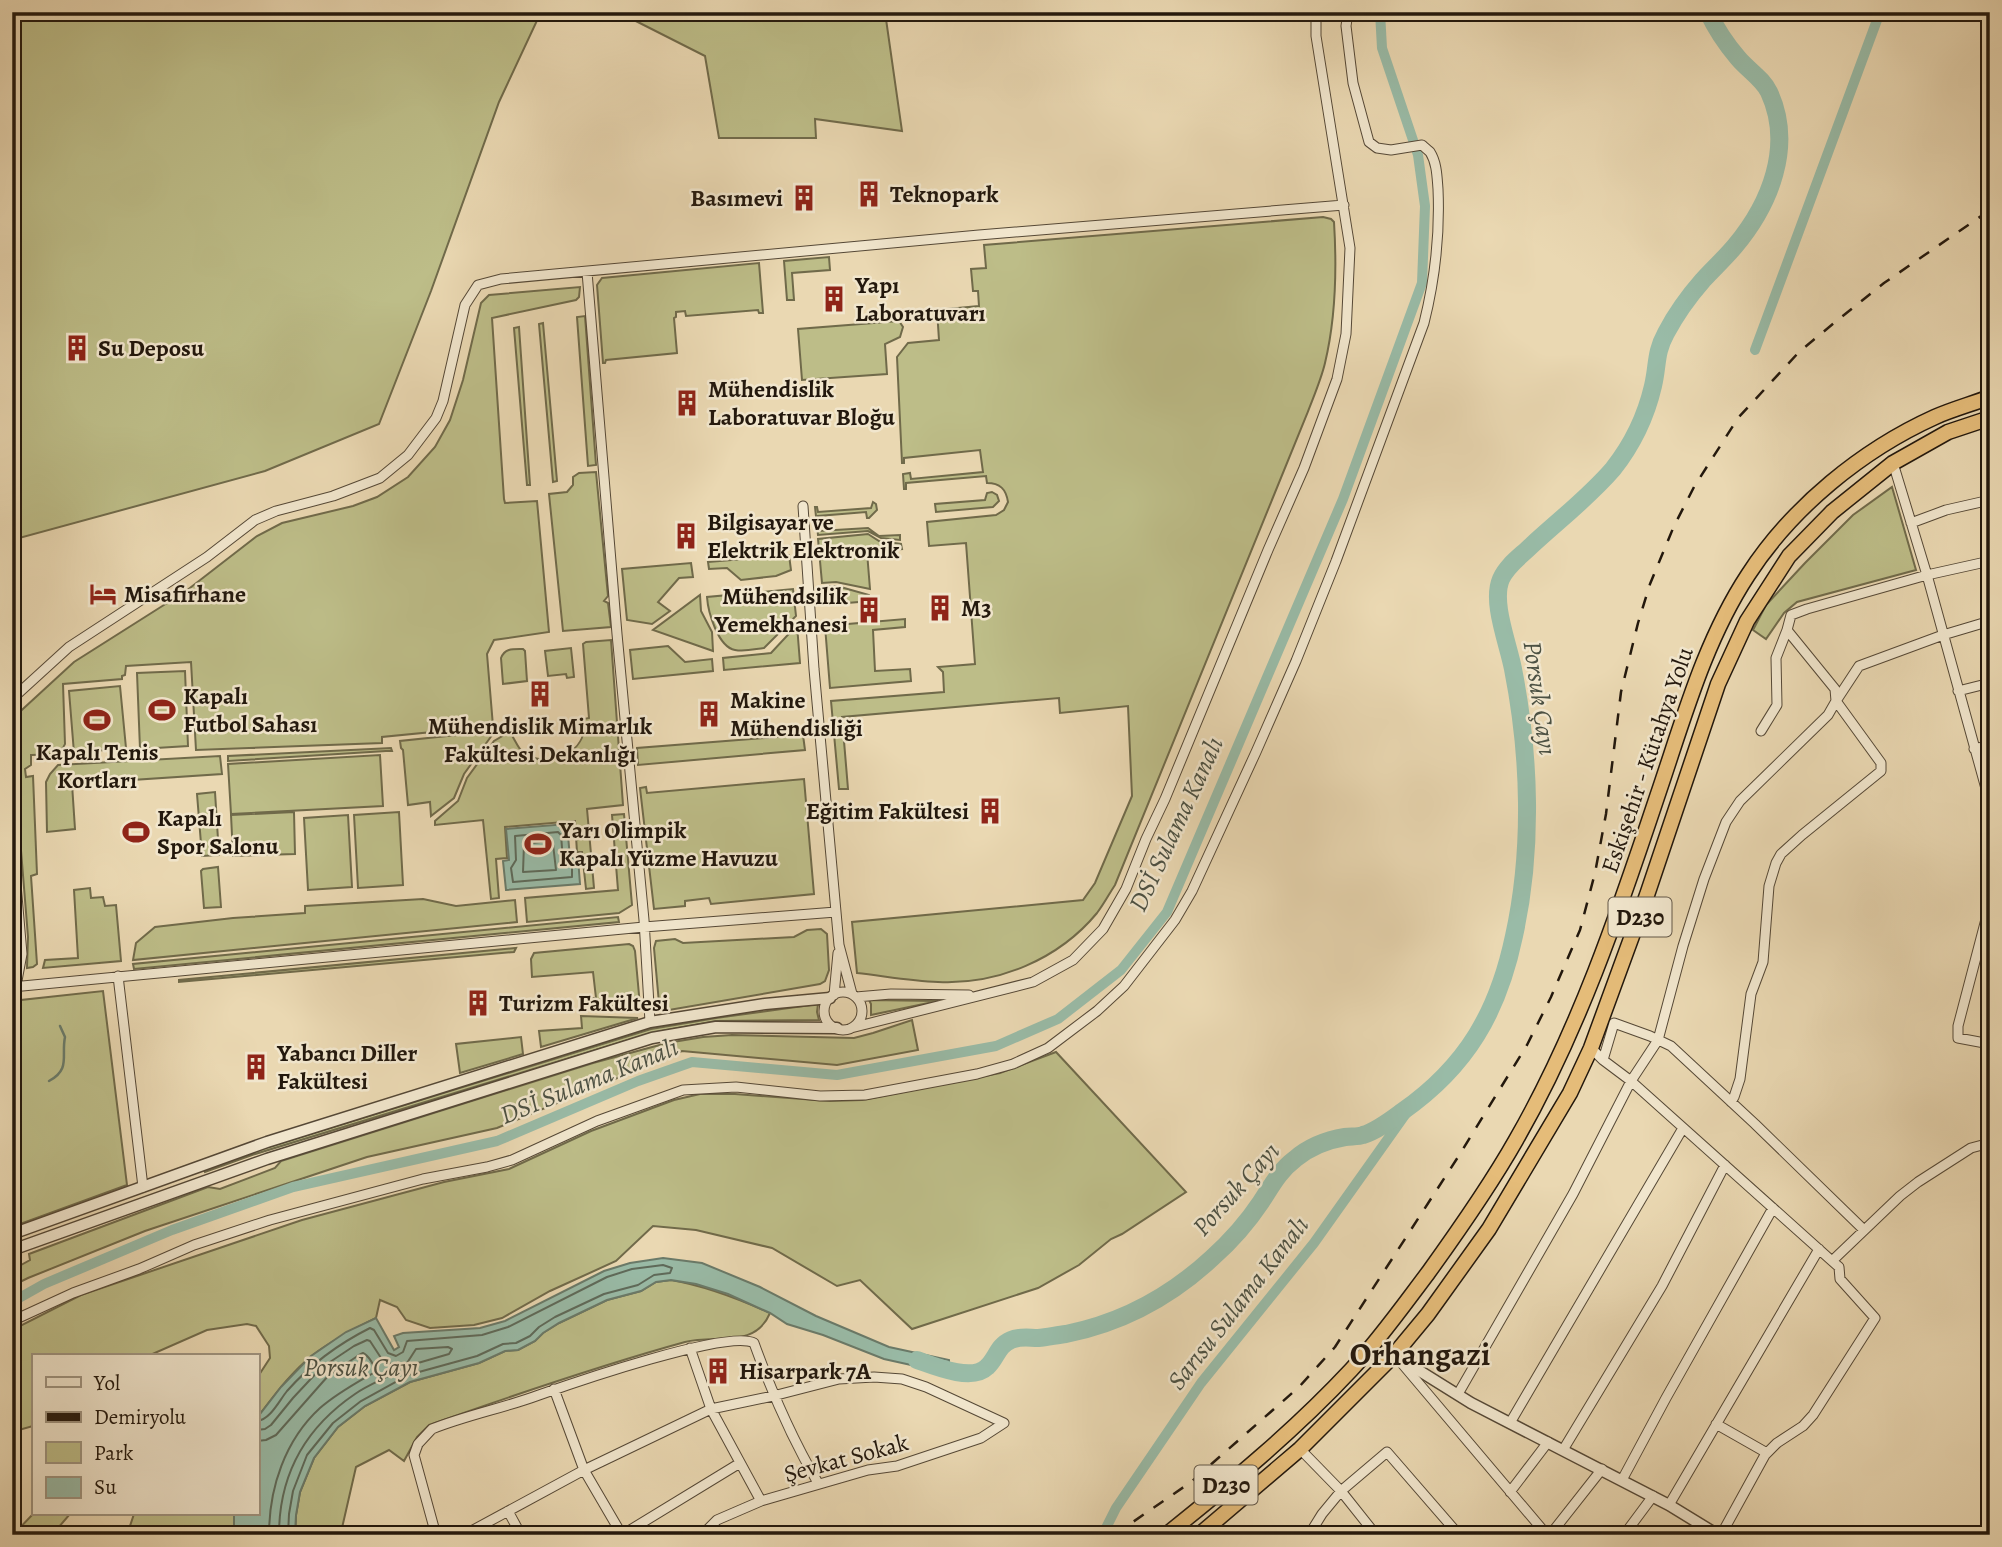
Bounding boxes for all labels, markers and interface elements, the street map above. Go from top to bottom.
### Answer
place label: Teknopark [890,178,999,210]
building icon: Teknopark [854,179,884,209]
place label: Basımevi [690,182,783,214]
building icon: Basımevi [789,183,819,213]
place label: Yapı Laboratuvarı [854,269,986,329]
building icon: Yapı Laboratuvarı [819,284,849,314]
place label: Su Deposu [98,332,205,364]
building icon: Su Deposu [62,333,92,363]
place label: Mühendislik Laboratuvar Bloğu [708,373,896,433]
building icon: Mühendislik Laboratuvar Bloğu [672,388,702,418]
place label: Bilgisayar ve Elektrik Elektronik [707,506,900,566]
building icon: Bilgisayar ve Elektrik Elektronik [671,521,701,551]
place label: Misafirhane [124,578,246,610]
hotel icon: Misafirhane [88,579,118,609]
place label: Mühendsilik Yemekhanesi [714,580,849,640]
place label: M3 [961,592,992,624]
building icon: M3 [925,593,955,623]
building icon: Mühendsilik Yemekhanesi [854,595,884,625]
water label: Porsuk Çayı [1515,639,1565,757]
street label: Eskişehir - Kütahya Yolu [1593,643,1701,877]
building icon: Mühendislik Mimarlık Fakültesi Dekanlığı [525,679,555,709]
place label: Kapalı Futbol Sahası [183,680,317,740]
place label: Makine Mühendisliği [730,684,863,744]
sports icon: Kapalı Futbol Sahası [147,695,177,725]
building icon: Makine Mühendisliği [694,699,724,729]
sports icon: Kapalı Tenis Kortları [82,705,112,735]
place label: Mühendislik Mimarlık Fakültesi Dekanlığı [428,710,653,770]
water label: DSİ Sulama Kanalı [1120,731,1232,917]
place label: Kapalı Tenis Kortları [36,736,158,796]
place label: Eğitim Fakültesi [806,795,969,827]
building icon: Eğitim Fakültesi [975,796,1005,826]
place label: Kapalı Spor Salonu [157,802,280,862]
place label: Yarı Olimpik Kapalı Yüzme Havuzu [558,814,779,874]
sports icon: Kapalı Spor Salonu [121,817,151,847]
sports icon: Yarı Olimpik Kapalı Yüzme Havuzu [523,829,553,859]
road number: D230 [1608,898,1672,936]
place label: Turizm Fakültesi [499,987,669,1019]
building icon: Turizm Fakültesi [463,988,493,1018]
water label: DSİ Sulama Kanalı [495,1029,683,1133]
place label: Yabancı Diller Fakültesi [276,1037,417,1097]
building icon: Yabancı Diller Fakültesi [241,1052,271,1082]
water label: Porsuk Çayı [1185,1134,1288,1243]
water label: Sarısu Sulama Kanalı [1159,1209,1317,1397]
district label: Orhangazi [1350,1332,1490,1376]
water label: Porsuk Çayı [304,1350,419,1385]
legend [32,1354,259,1516]
place label: Hisarpark 7A [739,1355,872,1387]
building icon: Hisarpark 7A [703,1356,733,1386]
text: Yol [93,1369,120,1397]
text: Demiryolu [94,1403,187,1431]
street label: Şevkat Sokak [780,1426,912,1490]
text: Park [94,1439,134,1467]
road number: D230 [1194,1466,1258,1504]
text: Su [94,1473,117,1501]

